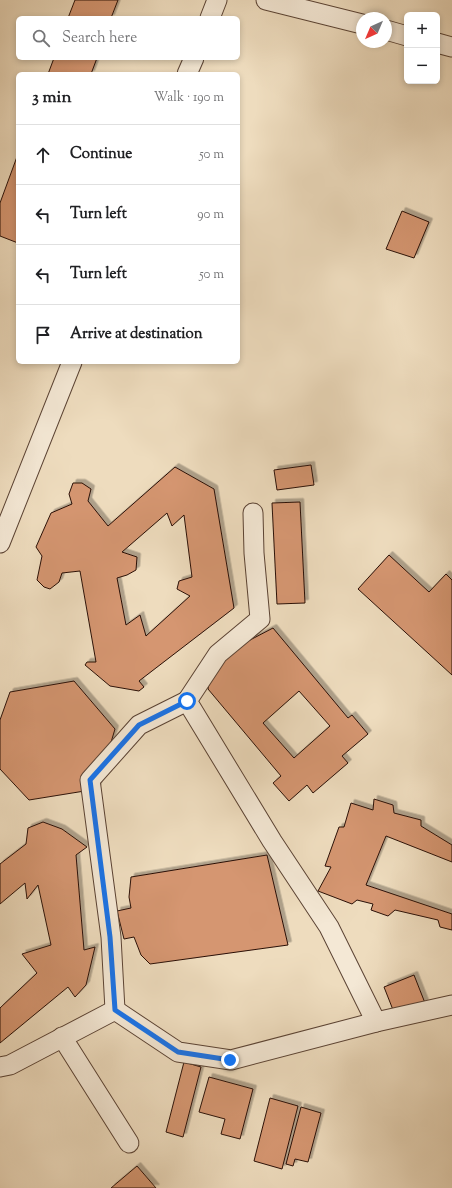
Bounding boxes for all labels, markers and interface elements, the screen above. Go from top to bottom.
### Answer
north arrow [356,12,392,48]
map controls [404,12,440,84]
button: + [404,12,440,48]
search box [16,16,240,60]
icon: search [30,27,52,49]
text: Search here [62,28,137,49]
button: − [404,48,440,84]
text: 3 min [32,86,71,110]
text: Walk · 190 m [154,89,224,107]
icon: ahead [32,144,54,166]
text: Continue [70,144,132,165]
text: 50 m [199,146,224,164]
icon: left [32,204,54,226]
text: Turn left [70,204,127,225]
text: 90 m [197,206,224,224]
icon: left [32,264,54,286]
text: Turn left [70,264,127,285]
text: 50 m [199,266,224,284]
icon: arrive [32,324,54,346]
text: Arrive at destination [70,324,203,345]
route start [178,692,196,710]
route end [221,1051,239,1069]

